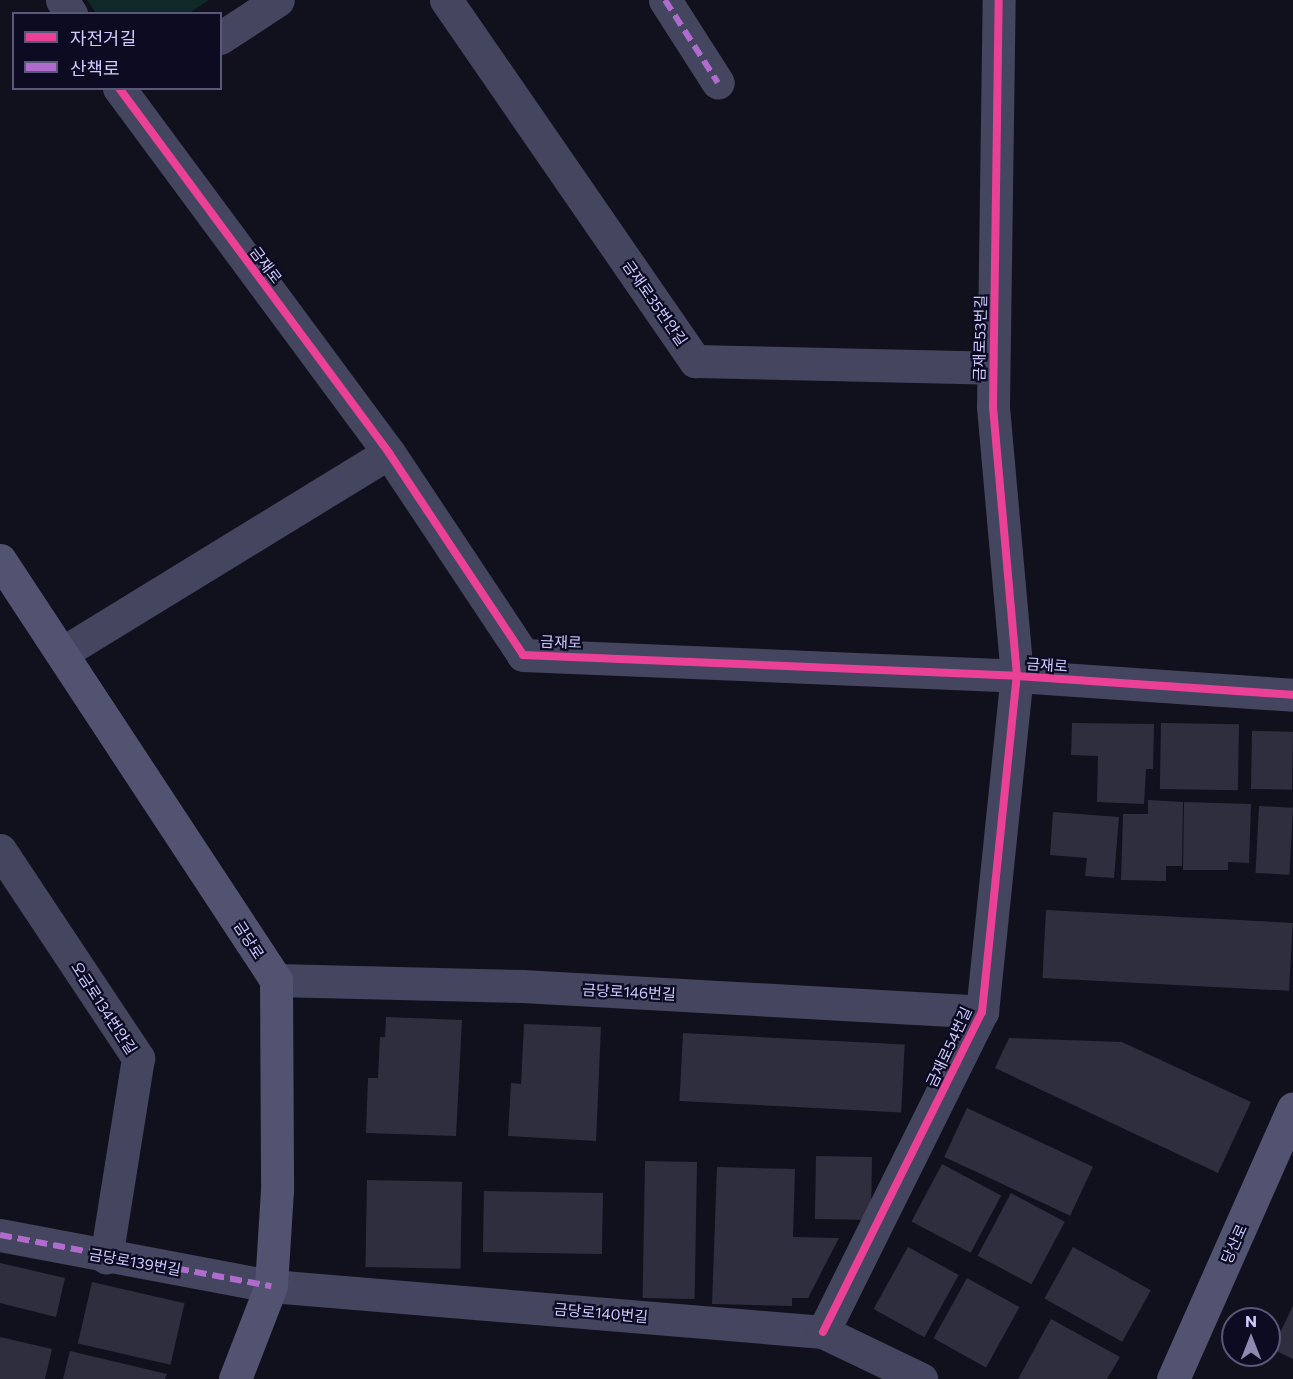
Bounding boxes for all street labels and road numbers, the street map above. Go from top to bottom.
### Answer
street label: 금재로 [246,243,286,287]
street label: 금재로35번안길 [619,257,691,349]
street label: 금재로53번길 [970,295,990,381]
street label: 금재로 [540,632,582,652]
street label: 금재로 [1026,655,1068,675]
street label: 금당로 [230,918,268,962]
street label: 오금로134번안길 [67,958,141,1058]
street label: 금당로146번길 [582,981,676,1003]
street label: 금재로54번길 [923,1004,975,1090]
street label: 당산로 [1217,1221,1251,1267]
street label: 금당로139번길 [88,1245,182,1279]
street label: 금당로140번길 [553,1300,649,1326]

